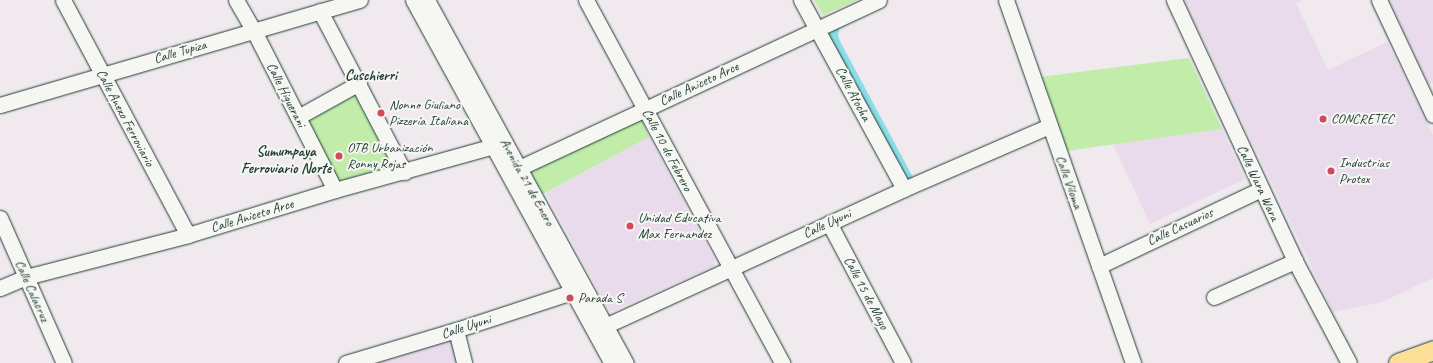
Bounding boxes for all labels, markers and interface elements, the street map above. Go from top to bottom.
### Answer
street label: Calle Tupiza [152,37,208,67]
street label: Calle Aniceto Arce [657,58,741,110]
street label: Calle Higuerani [262,60,310,130]
street label: Calle Atocha [832,64,874,124]
street label: Calle Anexo Ferroviario [92,66,158,170]
district label: Cuschierri [345,67,397,85]
place label: Nonno Giuliano Pizzería Italiana [389,97,468,130]
street label: Calle 10 de Febrero [638,106,696,194]
marker: Nonno Giuliano Pizzería Italiana [376,108,386,118]
place label: CONCRETEC [1331,111,1394,127]
marker: CONCRETEC [1318,114,1328,124]
street label: Avenida 21 de Enero [496,135,558,229]
place label: OTB Urbanización Ronny Rojas [347,140,433,172]
district label: Sumumpaya Ferroviario Norte [241,142,331,177]
street label: Calle Wara Wara [1233,142,1283,224]
marker: OTB Urbanización Ronny Rojas [334,151,344,161]
street label: Calle Viloma [1051,153,1087,211]
place label: Industrias Protex [1339,155,1389,188]
marker: Industrias Protex [1326,166,1336,176]
street label: Calle Aniceto Arce [209,196,295,236]
street label: Calle Casuarios [1144,204,1216,250]
street label: Calle Uyuni [800,206,854,242]
place label: Unidad Educativa Max Fernandez [638,210,720,242]
marker: Unidad Educativa Max Fernandez [625,221,635,231]
street label: Calle 15 de Mayo [840,254,892,332]
street label: Calle Calacruz [11,258,53,324]
place label: Parada S [578,290,622,306]
marker: Parada S [565,293,575,303]
street label: Calle Uyuni [439,311,493,343]

